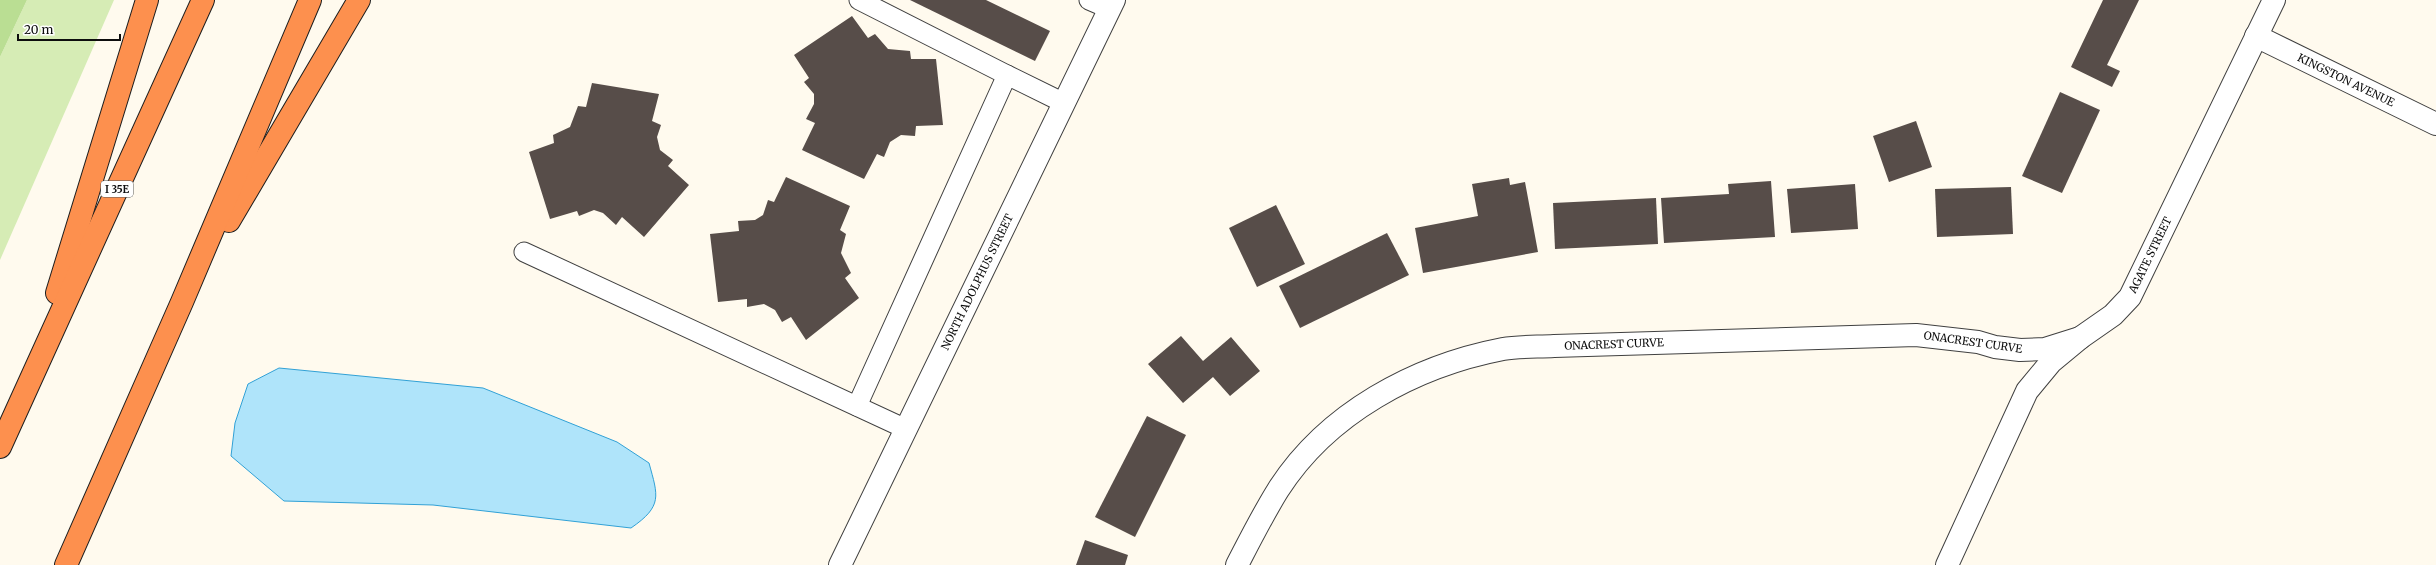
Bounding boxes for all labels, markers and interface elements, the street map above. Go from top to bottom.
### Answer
scale bar [18,16,120,42]
text: 20 m [24,22,53,37]
street label: KINGSTON AVENUE [2295,50,2397,110]
road number: I 35E [101,181,133,197]
street label: NORTH ADOLPHUS STREET [938,211,1016,352]
street label: AGATE STREET [2125,214,2175,296]
street label: ONACREST CURVE [1923,328,2023,356]
street label: ONACREST CURVE [1564,335,1664,353]

